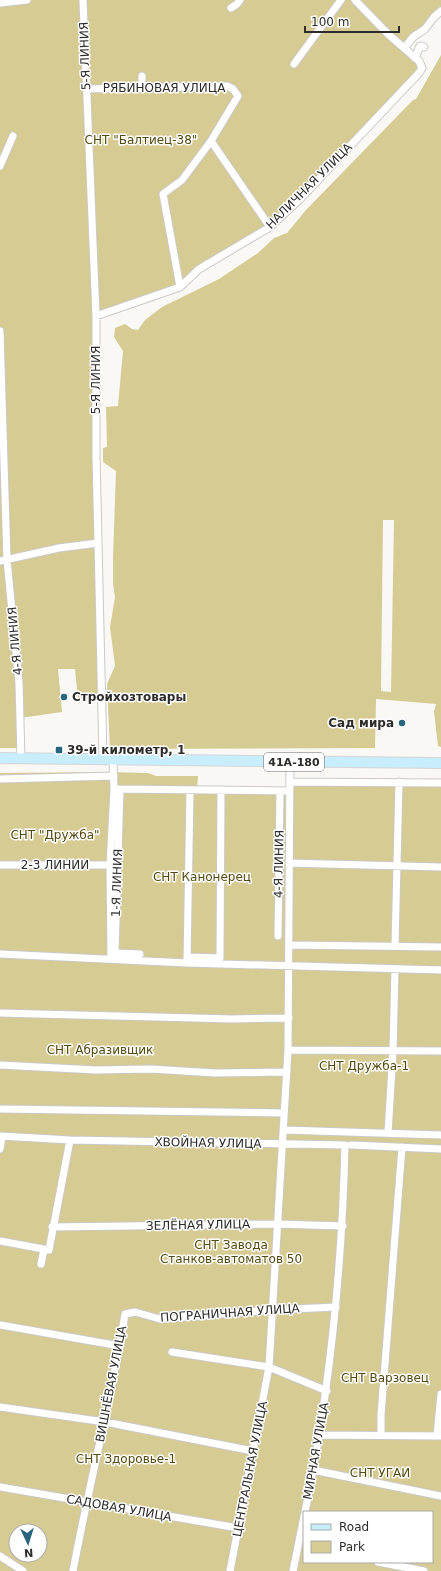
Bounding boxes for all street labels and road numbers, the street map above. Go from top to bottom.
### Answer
street label: 5-Я ЛИНИЯ [77,22,93,90]
street label: РЯБИНОВАЯ УЛИЦА [103,81,226,95]
street label: НАЛИЧНАЯ УЛИЦА [263,140,355,232]
street label: 5-Я ЛИНИЯ [89,346,103,414]
street label: 4-Я ЛИНИЯ [5,606,25,676]
road number: 41А-180 [264,753,324,771]
street label: 4-Я ЛИНИЯ [271,830,287,898]
street label: 1-Я ЛИНИЯ [109,849,125,917]
street label: 2-3 ЛИНИИ [21,858,89,872]
street label: ХВОЙНАЯ УЛИЦА [154,1134,262,1151]
street label: ЗЕЛЁНАЯ УЛИЦА [146,1216,251,1233]
street label: ПОГРАНИЧНАЯ УЛИЦА [160,1301,301,1325]
street label: ВИШНЁВАЯ УЛИЦА [92,1324,129,1443]
street label: ЦЕНТРАЛЬНАЯ УЛИЦА [230,1399,270,1538]
street label: МИРНАЯ УЛИЦА [301,1400,332,1501]
street label: САДОВАЯ УЛИЦА [65,1492,174,1524]

